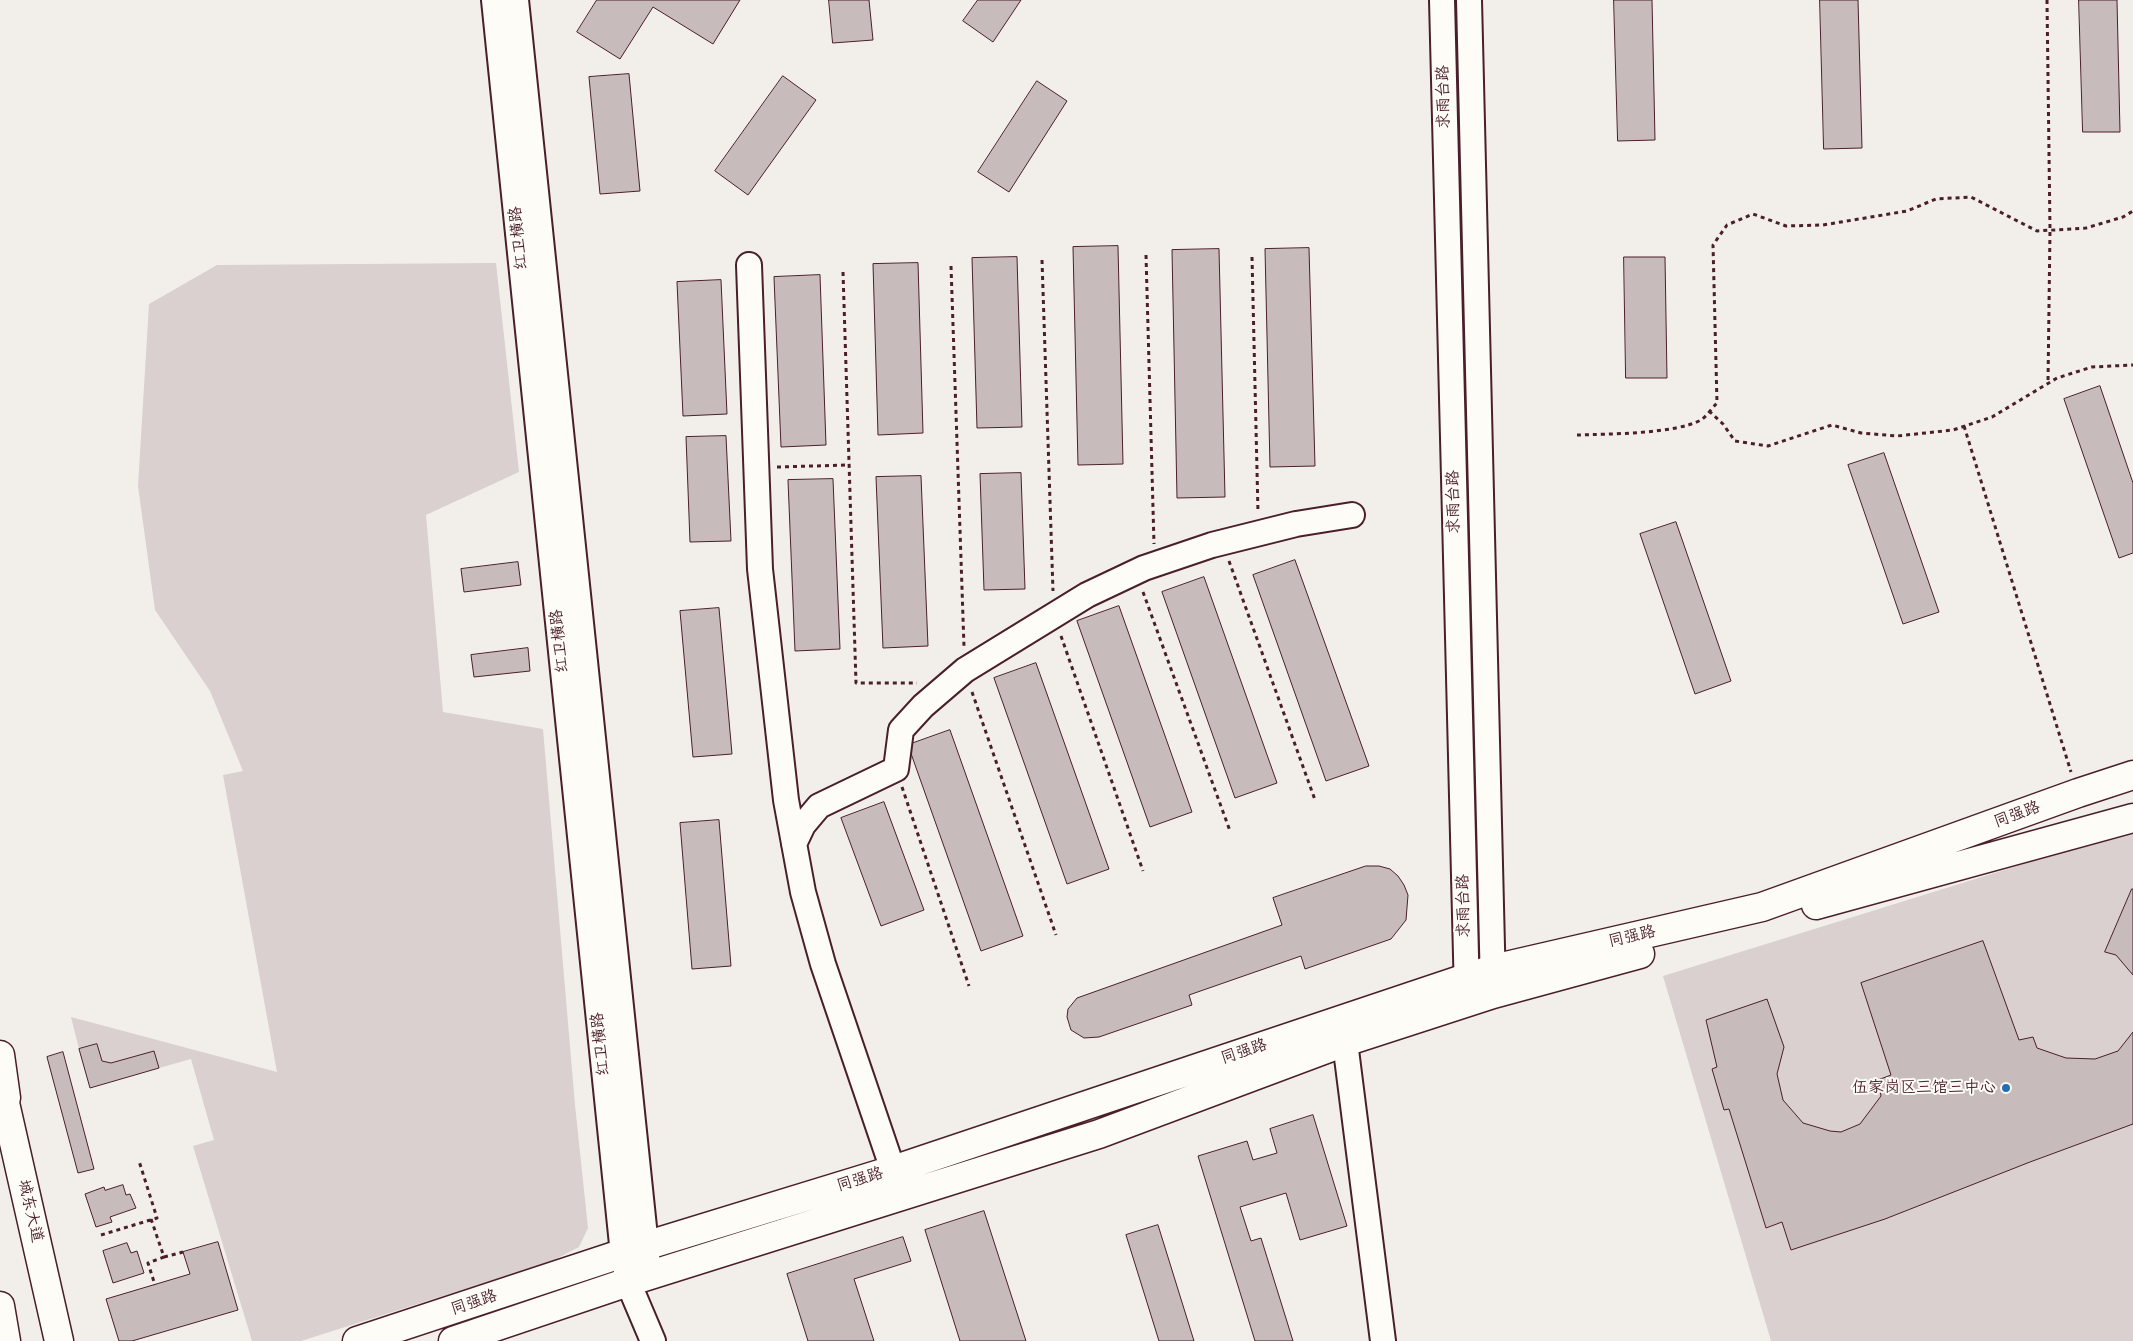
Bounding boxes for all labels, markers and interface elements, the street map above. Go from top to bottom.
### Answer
street label: 求雨台路 [1434,65,1454,129]
street label: 红卫横路 [506,205,532,271]
street label: 求雨台路 [1444,470,1464,534]
street label: 红卫横路 [547,608,573,674]
street label: 同强路 [1991,798,2043,832]
street label: 求雨台路 [1454,874,1474,938]
street label: 同强路 [1606,922,1658,952]
street label: 红卫横路 [588,1011,614,1077]
street label: 同强路 [1218,1035,1270,1069]
place label: 伍家岗区三馆三中心 [1852,1078,1996,1098]
marker: 伍家岗区三馆三中心 [2000,1082,2012,1094]
street label: 同强路 [834,1164,886,1196]
street label: 城东大道 [13,1178,47,1244]
street label: 同强路 [448,1286,500,1320]

